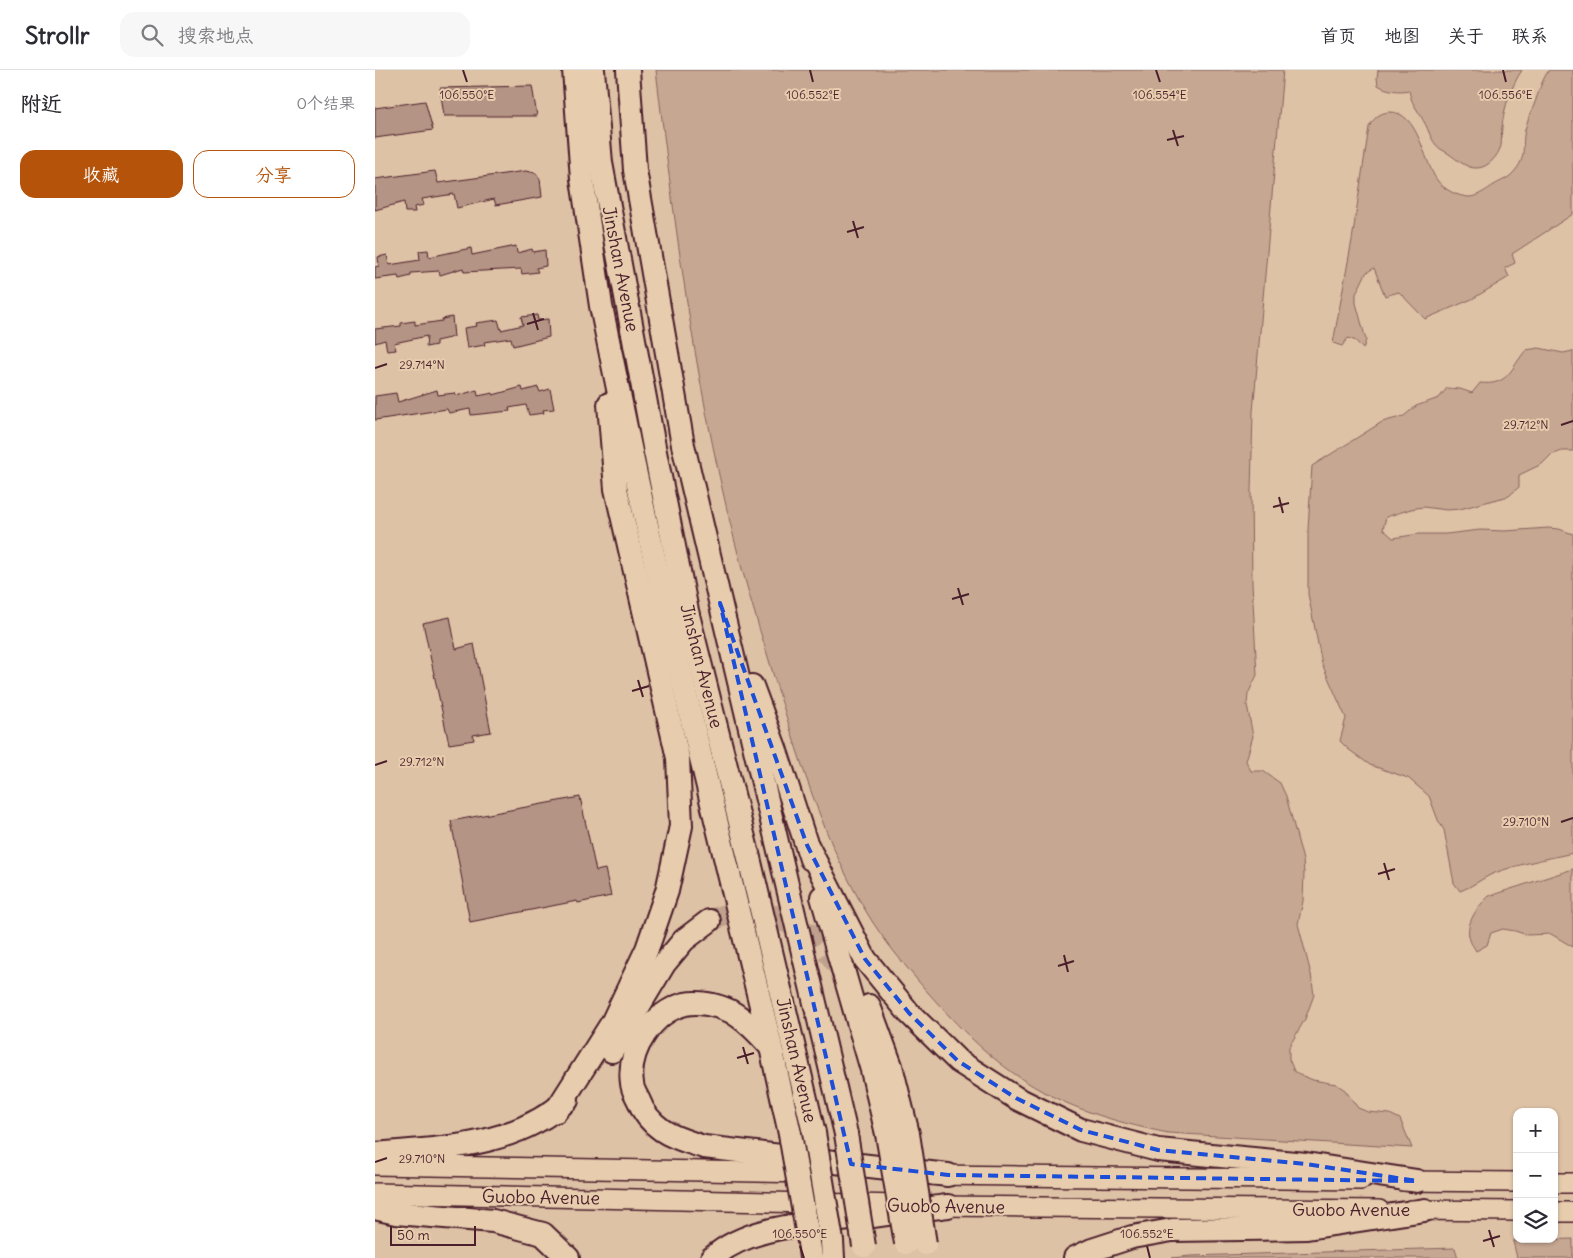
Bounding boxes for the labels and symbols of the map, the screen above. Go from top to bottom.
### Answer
text: 106.550°E [440,87,494,102]
text: 106.552°E [786,87,840,102]
text: 106.554°E [1133,87,1187,102]
text: 106.556°E [1479,87,1533,102]
street label: Jinshan Avenue [598,204,644,334]
text: 29.714°N [399,357,445,372]
text: 29.712°N [1503,417,1549,432]
street label: Jinshan Avenue [675,601,729,731]
text: 29.712°N [399,754,445,769]
text: 29.710°N [1503,814,1549,829]
street label: Jinshan Avenue [771,995,823,1125]
text: 29.710°N [399,1151,445,1166]
street label: Guobo Avenue [482,1184,600,1210]
street label: Guobo Avenue [887,1193,1005,1219]
street label: Guobo Avenue [1292,1198,1410,1221]
scale bar [390,1223,476,1246]
text: 106.550°E [773,1226,827,1241]
text: 106.552°E [1120,1226,1174,1241]

